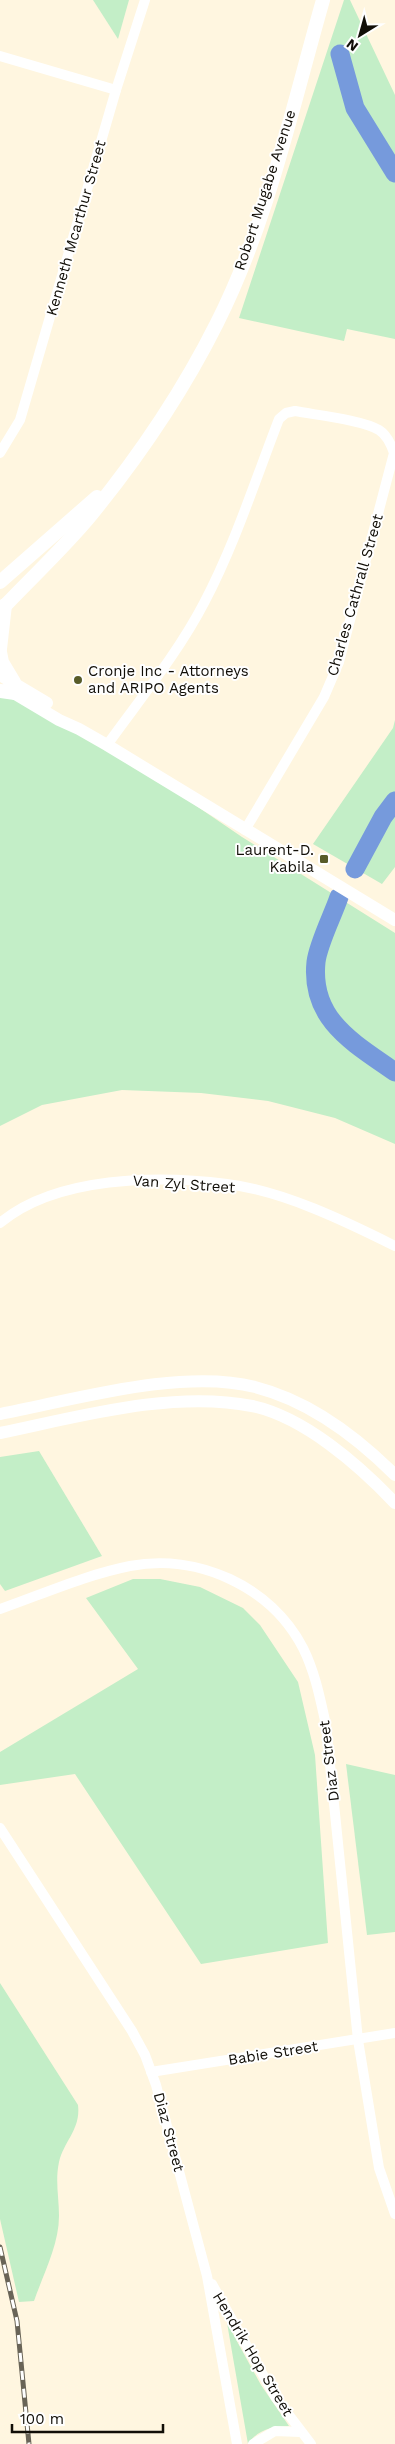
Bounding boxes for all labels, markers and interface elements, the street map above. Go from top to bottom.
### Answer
north arrow [335,10,385,60]
text: N [343,36,361,55]
street label: Robert Mugabe Avenue [230,107,300,273]
street label: Kenneth Mcarthur Street [42,138,110,318]
street label: Charles Cathrall Street [323,511,387,678]
place label: Cronje Inc - Attorneys and ARIPO Agents [88,662,249,697]
marker: Cronje Inc - Attorneys and ARIPO Agents [72,674,84,686]
place label: Laurent-D. Kabila [235,841,314,876]
marker: Laurent-D. Kabila [318,853,330,865]
street label: Van Zyl Street [132,1171,236,1197]
street label: Diaz Street [315,1719,343,1803]
street label: Babie Street [227,2037,320,2069]
street label: Diaz Street [150,2090,188,2174]
street label: Hendrik Hop Street [209,2289,297,2420]
scale bar [12,2402,164,2434]
text: 100 m [20,2410,64,2428]

